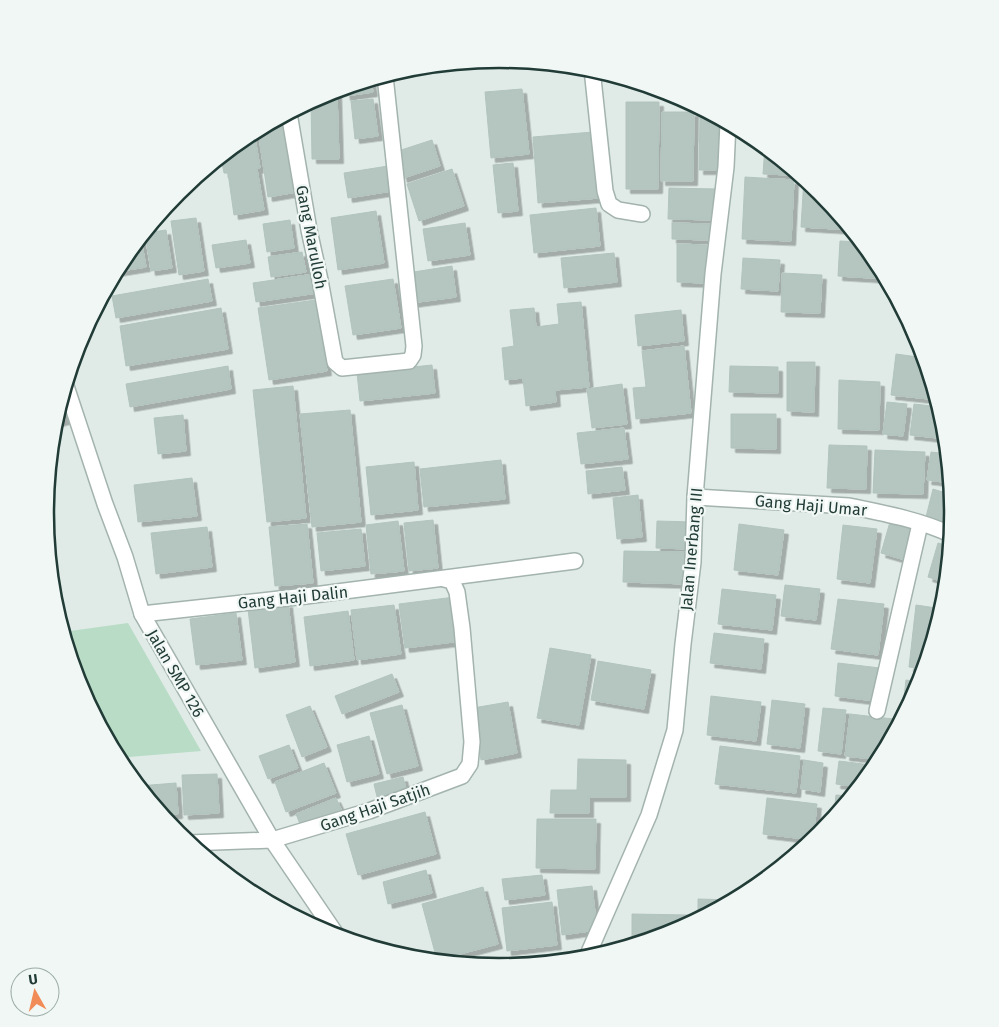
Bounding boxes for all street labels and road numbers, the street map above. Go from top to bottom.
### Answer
street label: Gang Marulloh [292,184,331,291]
street label: Jalan Inerbang III [677,487,706,611]
street label: Gang Haji Umar [754,491,869,520]
street label: Gang Haji Dalin [237,582,349,613]
street label: Jalan SMP 126 [143,626,208,721]
street label: Gang Haji Satjih [318,780,433,835]

